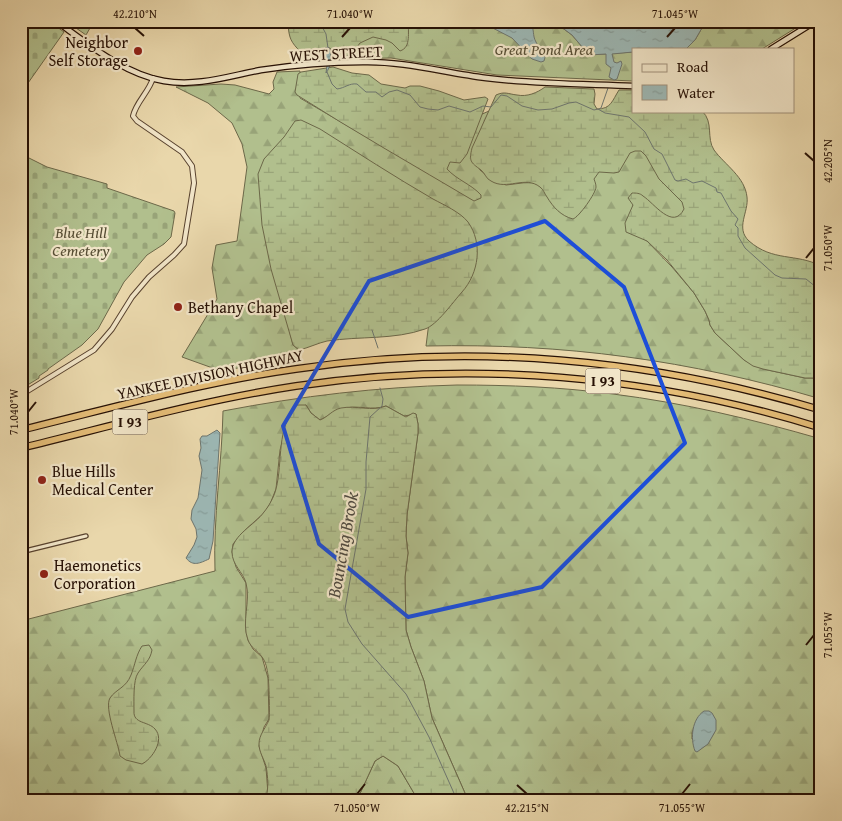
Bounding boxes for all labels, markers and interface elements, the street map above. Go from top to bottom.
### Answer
text: 42.210°N [113,5,157,22]
text: 71.040°W [327,5,374,22]
text: 71.045°W [652,5,699,22]
place label: Neighbor Self Storage [48,30,128,72]
park label: Great Pond Area [495,37,594,61]
street label: WEST STREET [289,39,383,67]
marker: Neighbor Self Storage [132,45,144,57]
legend [632,48,794,112]
text: Road [677,56,708,77]
text: Water [677,82,715,103]
text: 42.205°N [819,139,836,183]
park label: Blue Hill Cemetery [52,220,110,262]
text: 71.050°W [819,224,836,271]
place label: Bethany Chapel [188,295,294,319]
marker: Bethany Chapel [172,301,184,313]
street label: YANKEE DIVISION HIGHWAY [115,342,306,405]
road number: I 93 [586,368,620,394]
text: 71.040°W [5,388,22,435]
road number: I 93 [112,410,148,434]
place label: Blue Hills Medical Center [52,459,154,501]
marker: Blue Hills Medical Center [36,474,48,486]
water label: Bouncing Brook [320,489,365,601]
place label: Haemonetics Corporation [54,553,141,595]
marker: Haemonetics Corporation [38,568,50,580]
text: 71.055°W [819,611,836,658]
text: 71.050°W [334,799,381,816]
text: 42.215°N [505,799,549,816]
text: 71.055°W [659,799,706,816]

